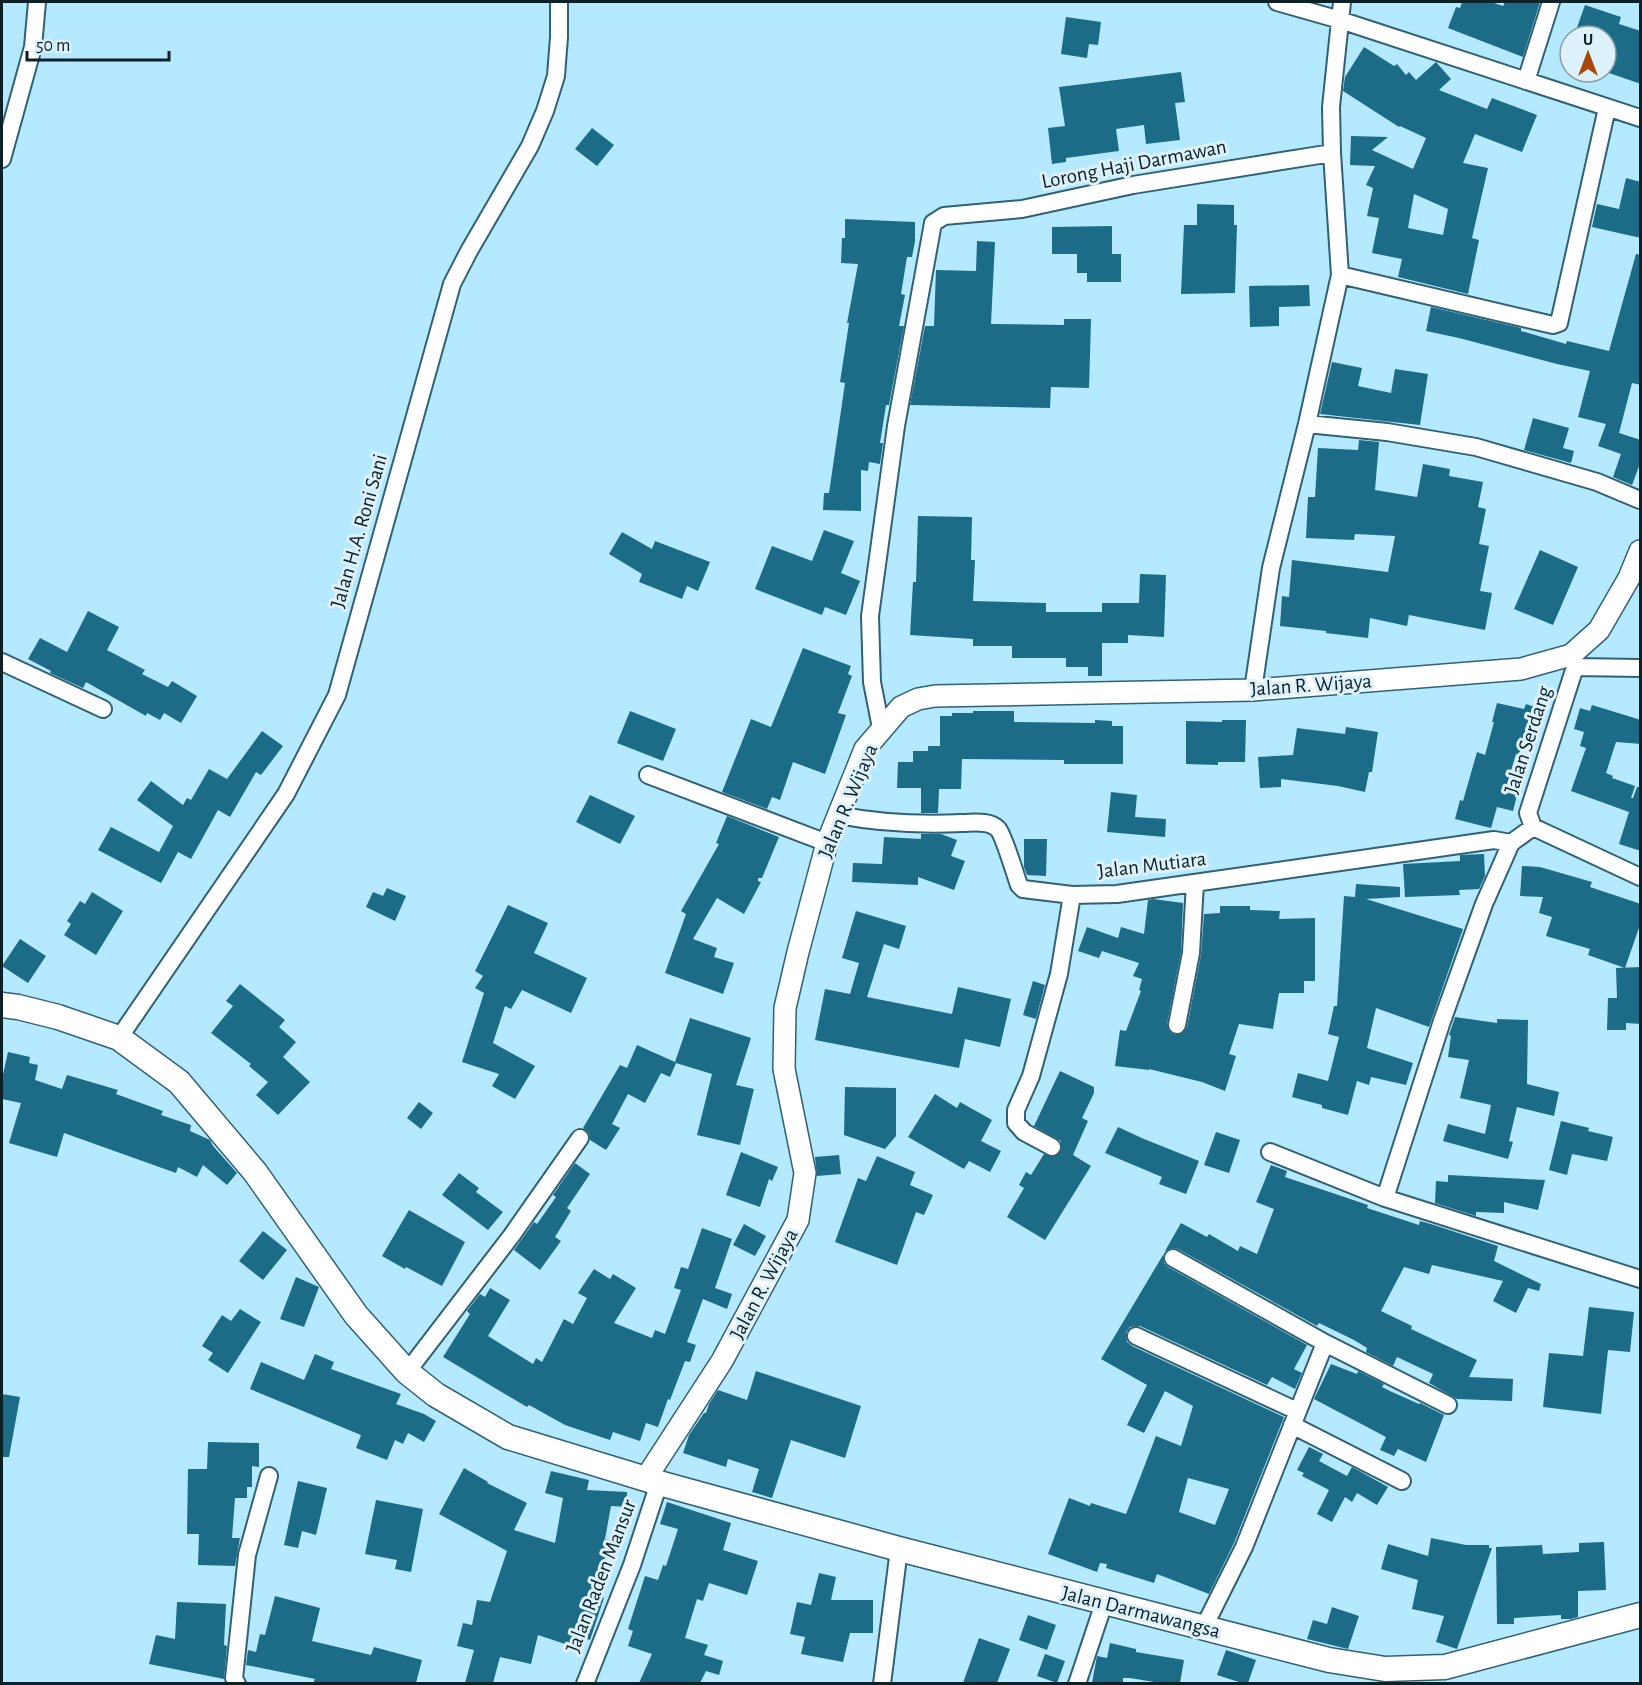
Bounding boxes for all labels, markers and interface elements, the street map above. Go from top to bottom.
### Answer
scale bar [27,24,170,62]
north arrow [1558,24,1618,84]
text: U [1583,32,1593,48]
text: 50 m [36,37,70,55]
street label: Lorong Haji Darmawan [1040,136,1228,192]
street label: Jalan H.A. Roni Sani [327,452,391,610]
street label: Jalan R. Wijaya [1249,670,1373,700]
street label: Jalan Serdang [1501,683,1556,797]
street label: Jalan R. Wijaya [815,741,882,861]
street label: Jalan Mutiara [1097,848,1208,882]
street label: Jalan R. Wijaya [726,1225,802,1343]
street label: Jalan Raden Mansur [562,1496,640,1656]
street label: Jalan Darmawangsa [1060,1582,1223,1642]

